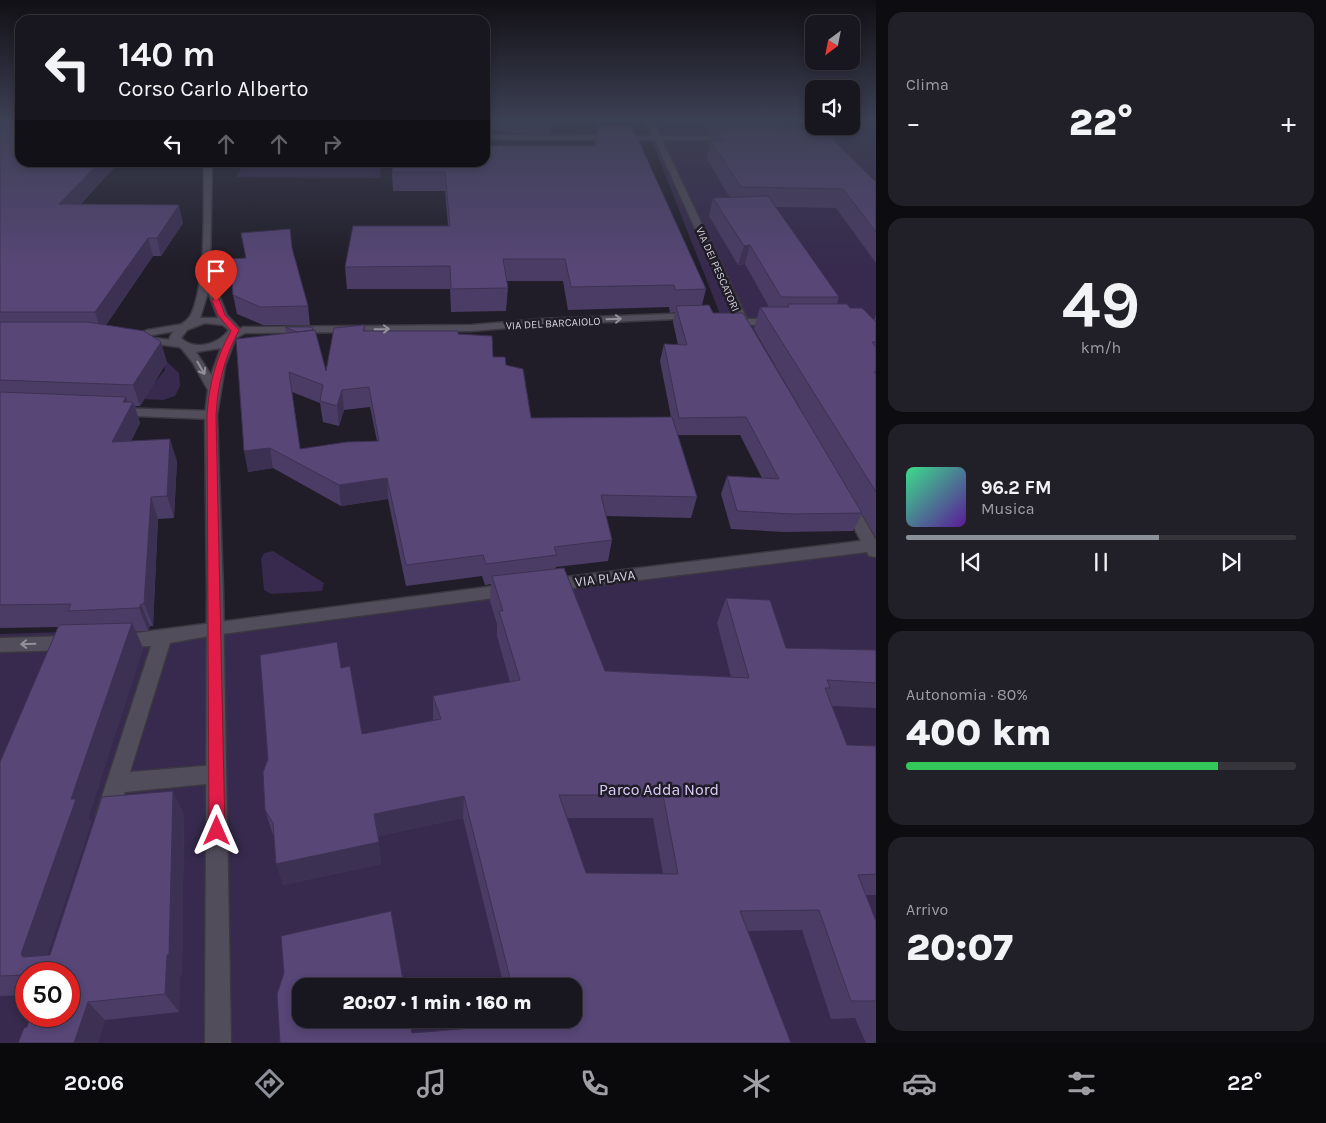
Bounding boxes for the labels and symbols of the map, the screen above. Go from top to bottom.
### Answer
north arrow [805,15,860,70]
street label: VIA DEI PESCATORI [693,225,742,314]
pin [195,250,237,301]
street label: VIA DEL BARCAIOLO [505,315,601,332]
one-way arrow [606,315,622,324]
one-way arrow [374,324,390,334]
one-way arrow [197,360,206,375]
street label: VIA PLAVA [574,566,636,591]
one-way arrow [20,639,36,649]
park label: Parco Adda Nord [599,780,719,799]
position arrow [190,804,242,856]
speed limit sign: 50 [15,962,80,1027]

